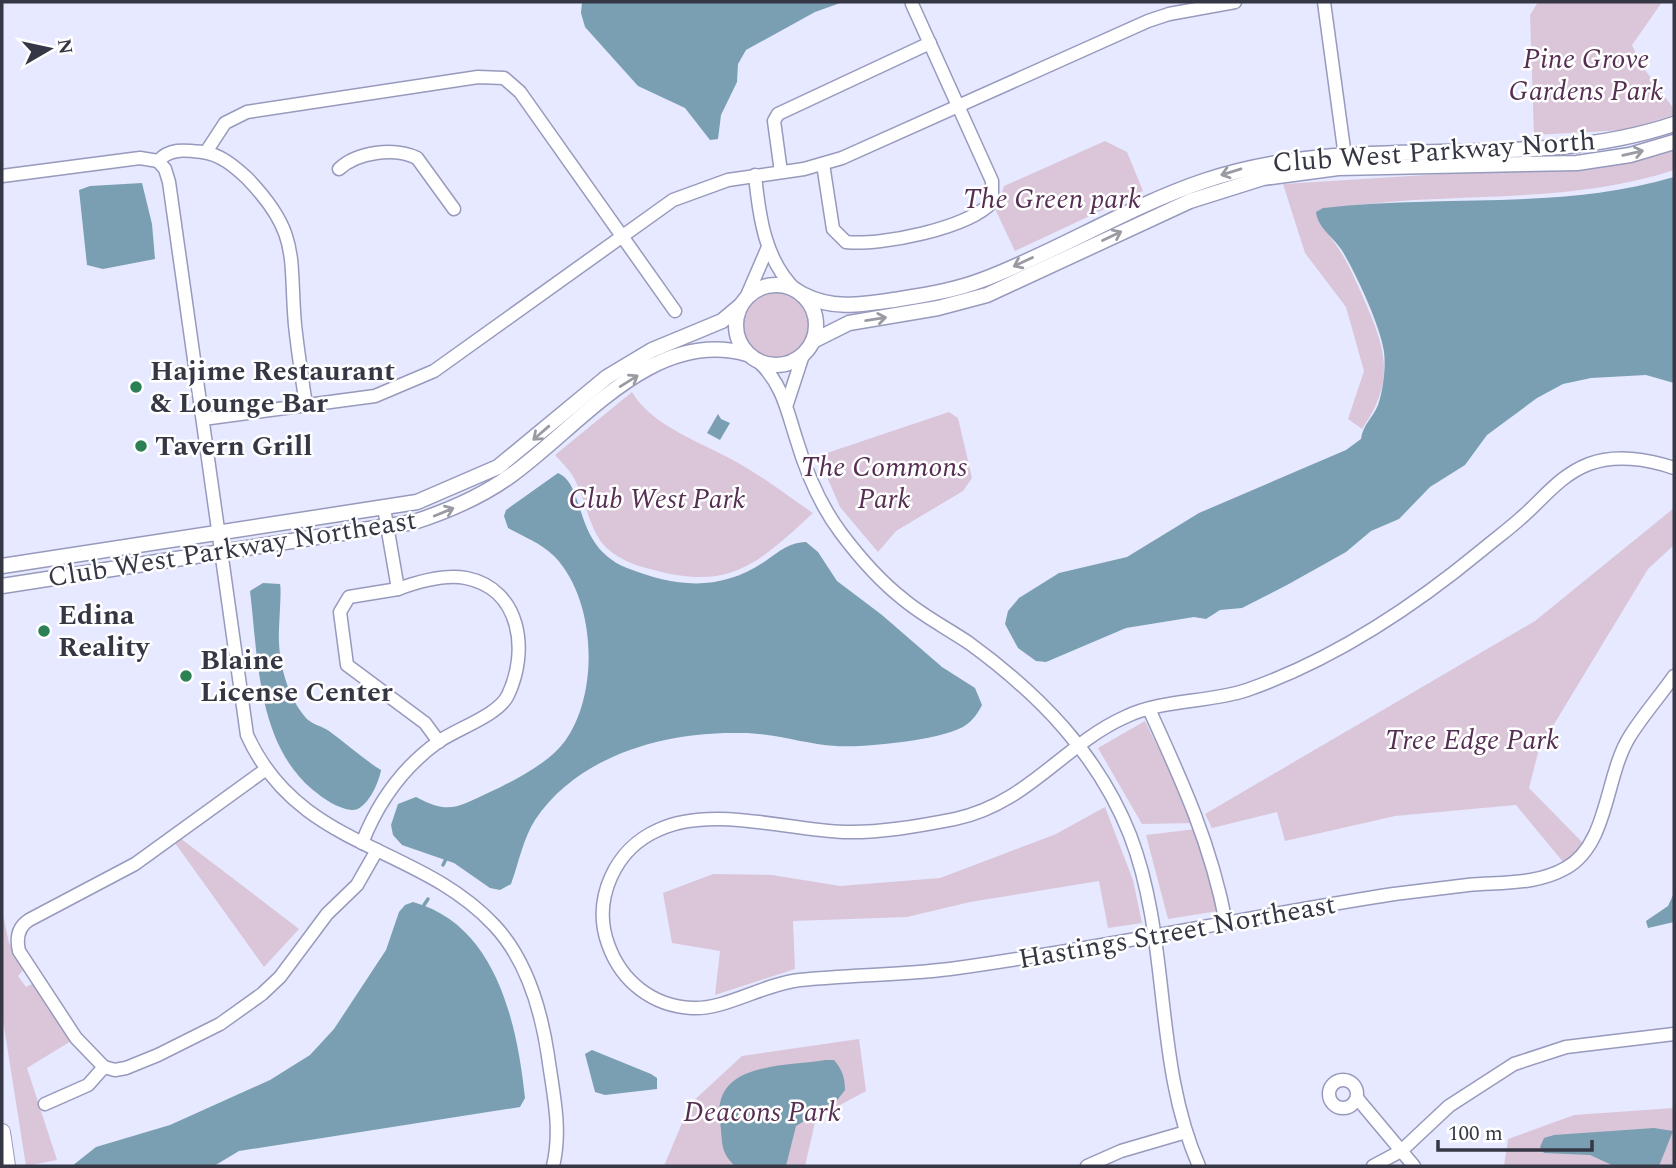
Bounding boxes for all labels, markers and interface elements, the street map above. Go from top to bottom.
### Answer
north arrow [14,14,84,84]
text: N [49,37,80,57]
park label: Pine Grove Gardens Park [1509,38,1663,113]
street label: Club West Parkway North [1271,119,1597,185]
one-way arrow [1622,146,1644,159]
one-way arrow [1221,166,1243,179]
park label: The Green park [963,178,1141,221]
one-way arrow [1101,228,1122,242]
one-way arrow [1013,256,1034,269]
one-way arrow [865,312,887,325]
place label: Hajime Restaurant & Lounge Bar [150,350,395,425]
one-way arrow [618,374,638,388]
marker: Hajime Restaurant & Lounge Bar [128,379,144,395]
place label: Tavern Grill [155,425,312,468]
one-way arrow [532,425,550,441]
marker: Tavern Grill [133,438,149,454]
park label: The Commons Park [801,446,967,521]
park label: Club West Park [568,478,746,521]
street label: Club West Parkway Northeast [44,499,420,599]
one-way arrow [432,504,454,517]
place label: Edina Reality [58,594,151,669]
marker: Edina Reality [36,623,52,639]
place label: Blaine License Center [200,639,393,714]
marker: Blaine License Center [178,668,194,684]
park label: Tree Edge Park [1385,719,1559,762]
street label: Hastings Street Northeast [1015,883,1339,981]
park label: Deacons Park [683,1091,841,1134]
scale bar [1438,1108,1592,1152]
text: 100 m [1448,1118,1503,1150]

